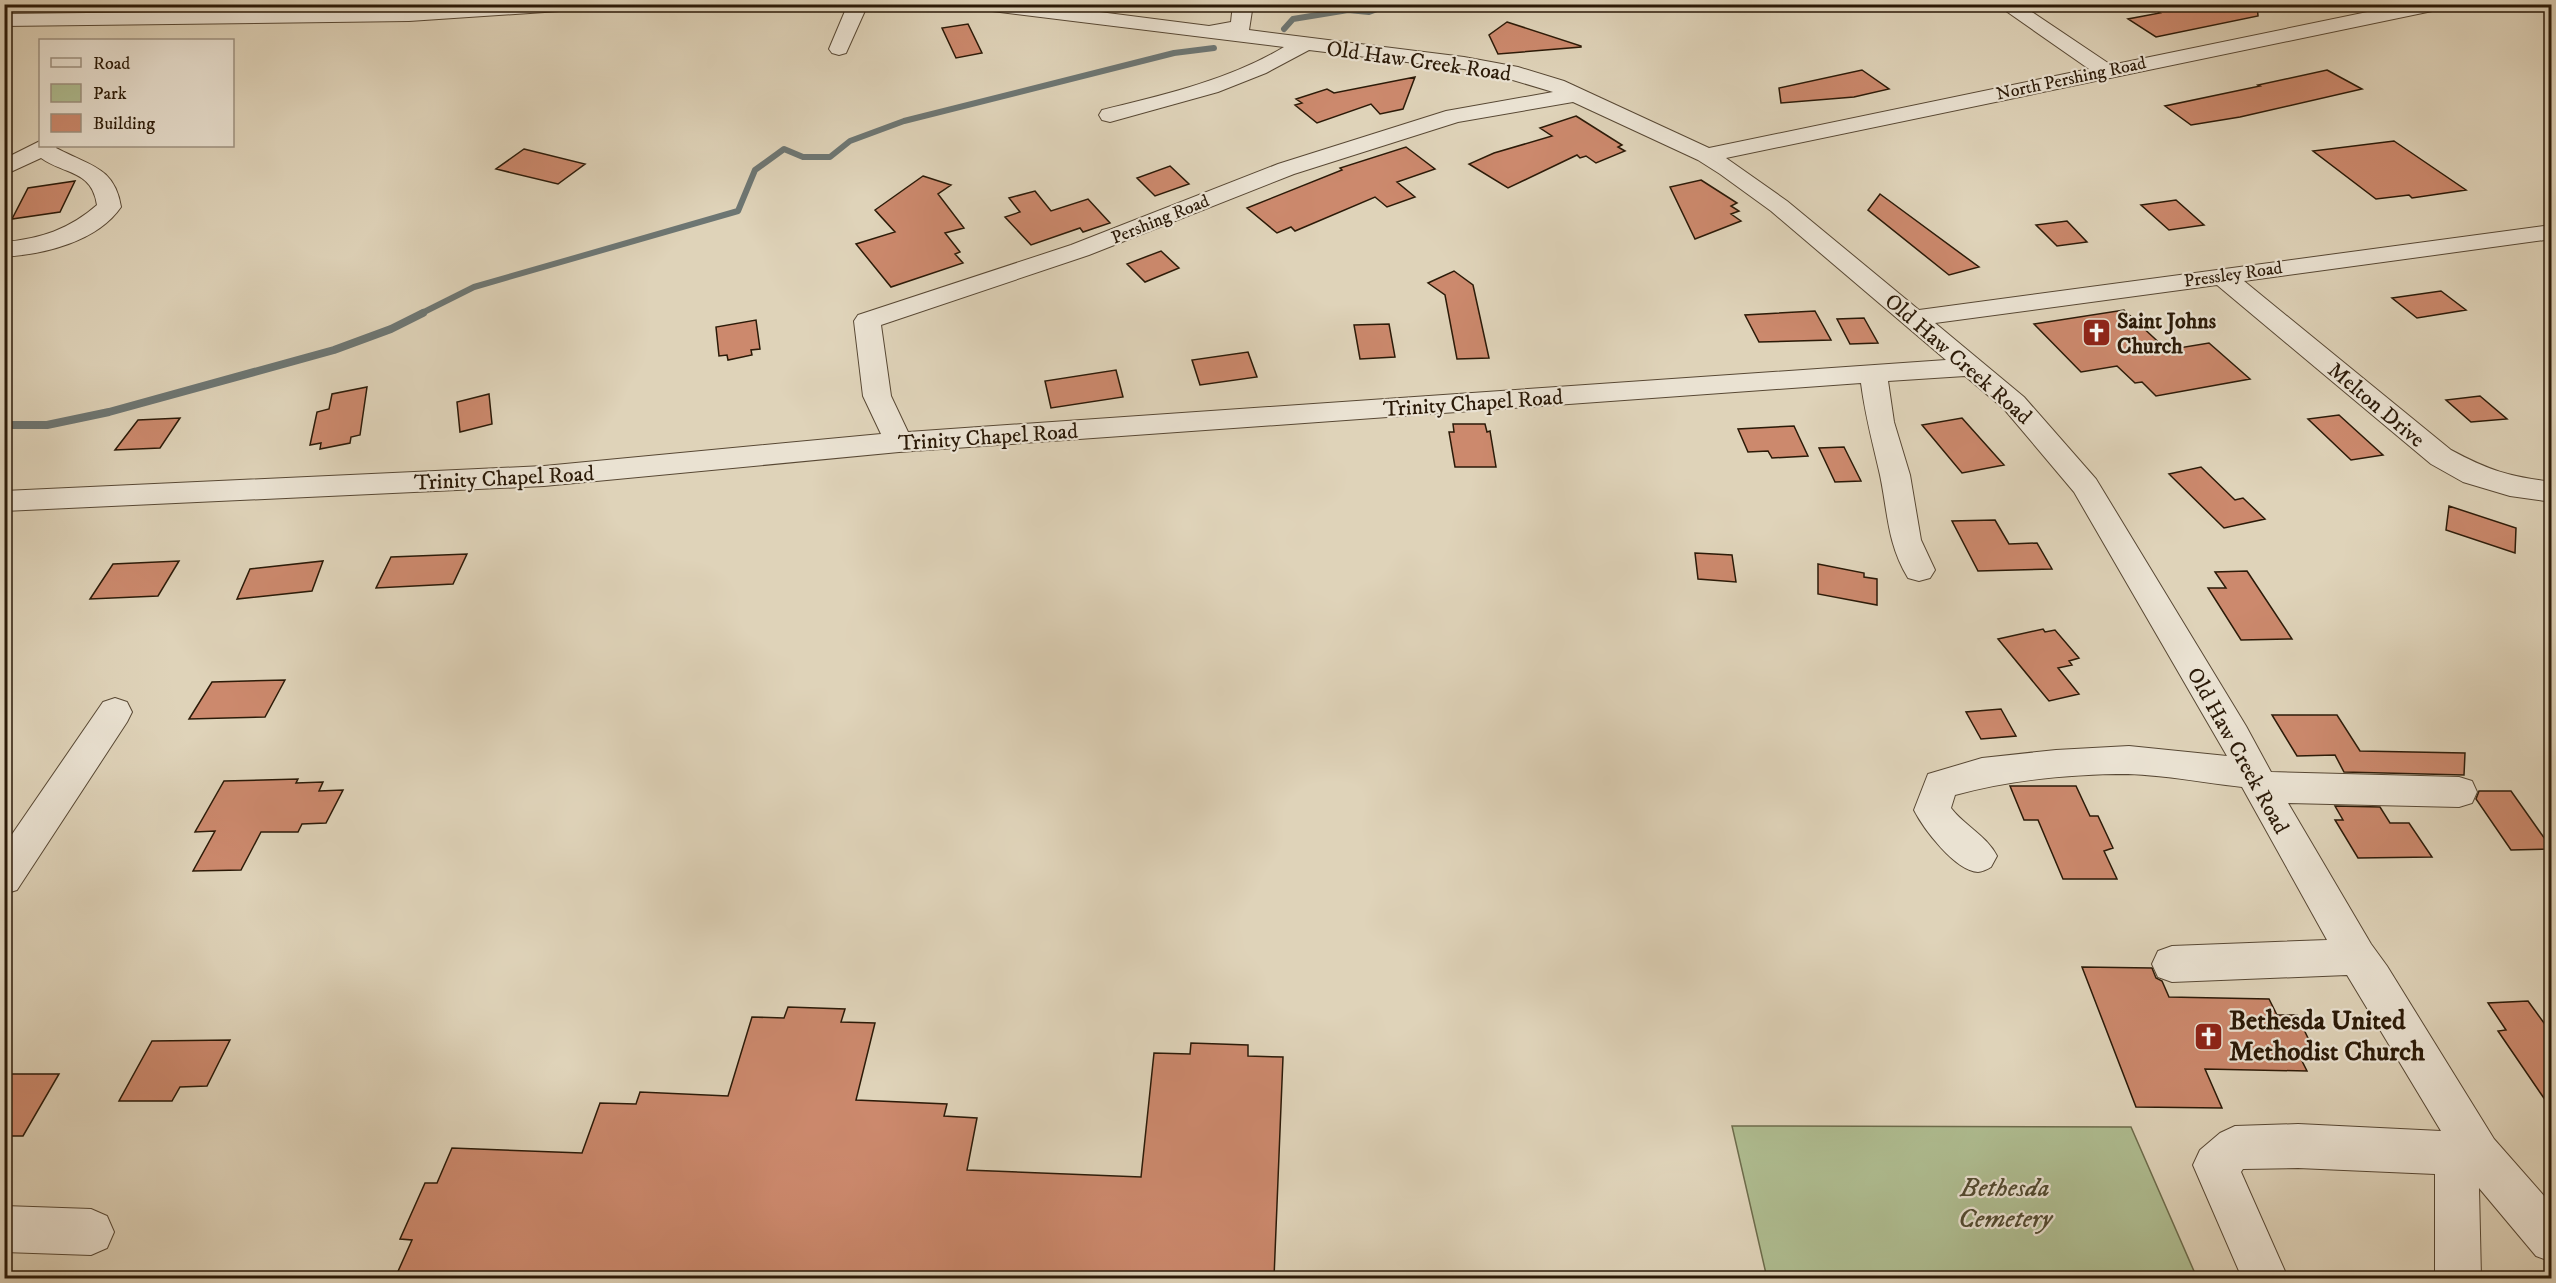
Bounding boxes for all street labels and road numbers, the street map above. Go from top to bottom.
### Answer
street label: Old Haw Creek Road [1325,35,1513,88]
street label: North Pershing Road [1994,52,2148,106]
street label: Pershing Road [1108,190,1213,250]
street label: Pressley Road [2183,257,2284,293]
street label: Old Haw Creek Road [1879,288,2037,430]
street label: Melton Drive [2322,357,2430,454]
street label: Trinity Chapel Road [1382,384,1564,423]
street label: Trinity Chapel Road [897,418,1079,457]
street label: Trinity Chapel Road [413,460,595,497]
street label: Old Haw Creek Road [2181,663,2295,839]

